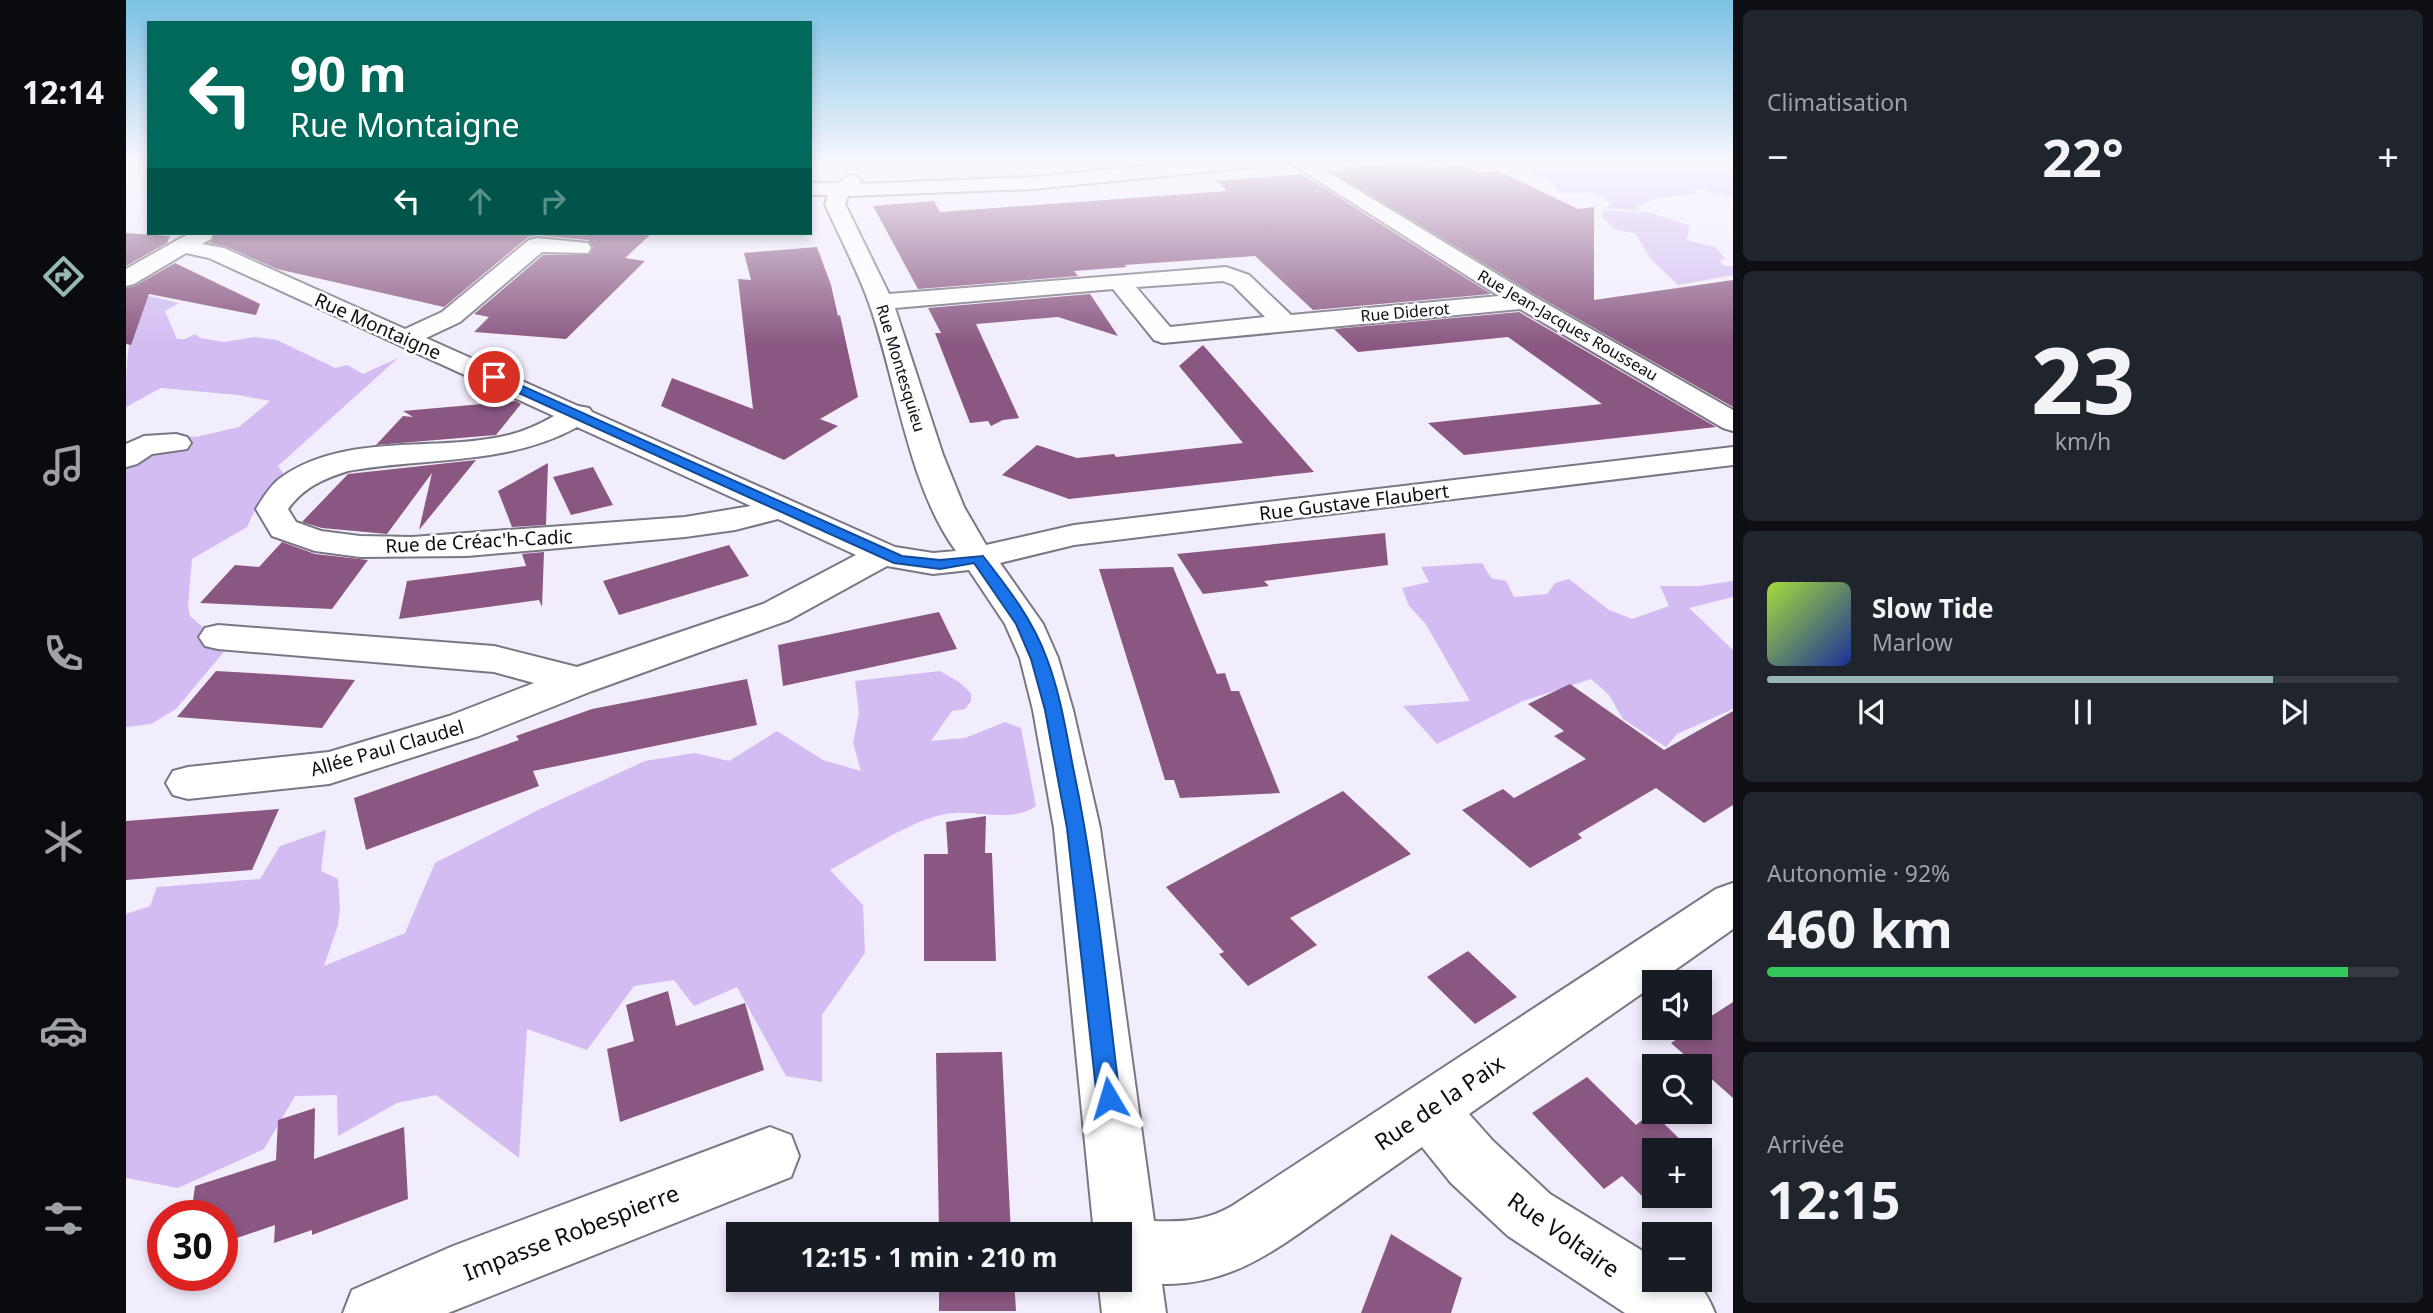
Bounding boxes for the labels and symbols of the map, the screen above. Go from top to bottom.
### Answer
street label: Rue Jean-Jacques Rousseau [1474,264,1662,386]
street label: Rue Montaigne [310,286,446,366]
street label: Rue Diderot [1359,297,1451,327]
street label: Rue Montesquieu [871,302,931,434]
pin [464,347,524,407]
street label: Rue Gustave Flaubert [1258,477,1451,527]
street label: Rue de Créac'h-Cadic [385,523,573,559]
street label: Allée Paul Claudel [307,714,467,782]
street label: Rue de la Paix [1368,1047,1510,1157]
position arrow [1072,1061,1146,1135]
street label: Impasse Robespierre [459,1176,683,1288]
street label: Rue Voltaire [1502,1184,1626,1284]
speed limit sign: 30 [147,1200,238,1291]

